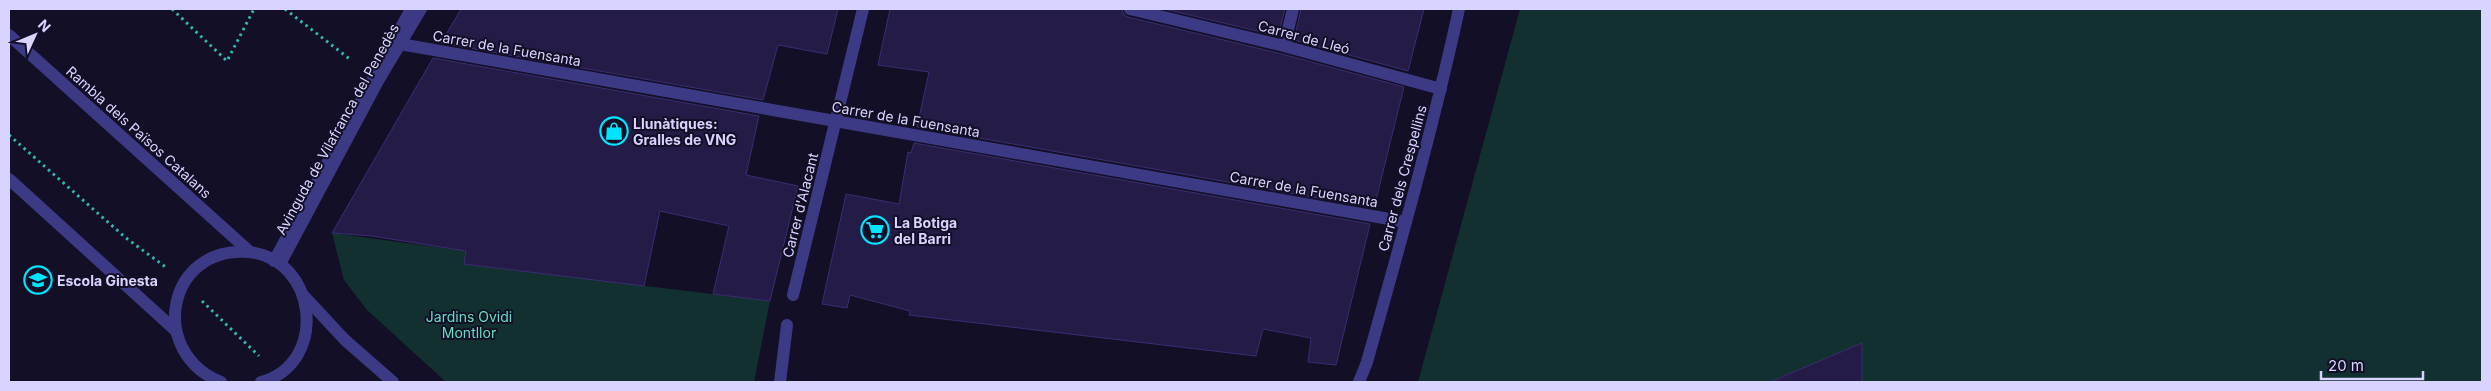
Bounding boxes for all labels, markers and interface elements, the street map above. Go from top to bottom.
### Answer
north arrow [10,10,60,60]
text: N [35,16,55,35]
street label: Carrer de Lleó [1256,17,1352,57]
street label: Avinguda de Vilafranca del Penedès [272,21,402,237]
street label: Carrer de la Fuensanta [431,27,583,69]
street label: Rambla dels Països Catalans [63,62,215,202]
street label: Carrer de la Fuensanta [830,98,982,140]
street label: Carrer dels Crespellins [1374,103,1430,253]
place label: Llunàtiques: Gralles de VNG [633,115,736,148]
shop icon: Llunàtiques: Gralles de VNG [599,116,629,146]
street label: Carrer d'Alacant [779,150,821,259]
street label: Carrer de la Fuensanta [1228,168,1380,210]
place label: La Botiga del Barri [894,214,957,247]
supermarket icon: La Botiga del Barri [860,215,890,245]
school or university icon: Escola Ginesta [23,265,53,295]
place label: Escola Ginesta [57,272,158,289]
park label: Jardins Ovidi Montllor [426,308,512,341]
scale bar [2321,348,2424,380]
text: 20 m [2328,356,2364,375]

